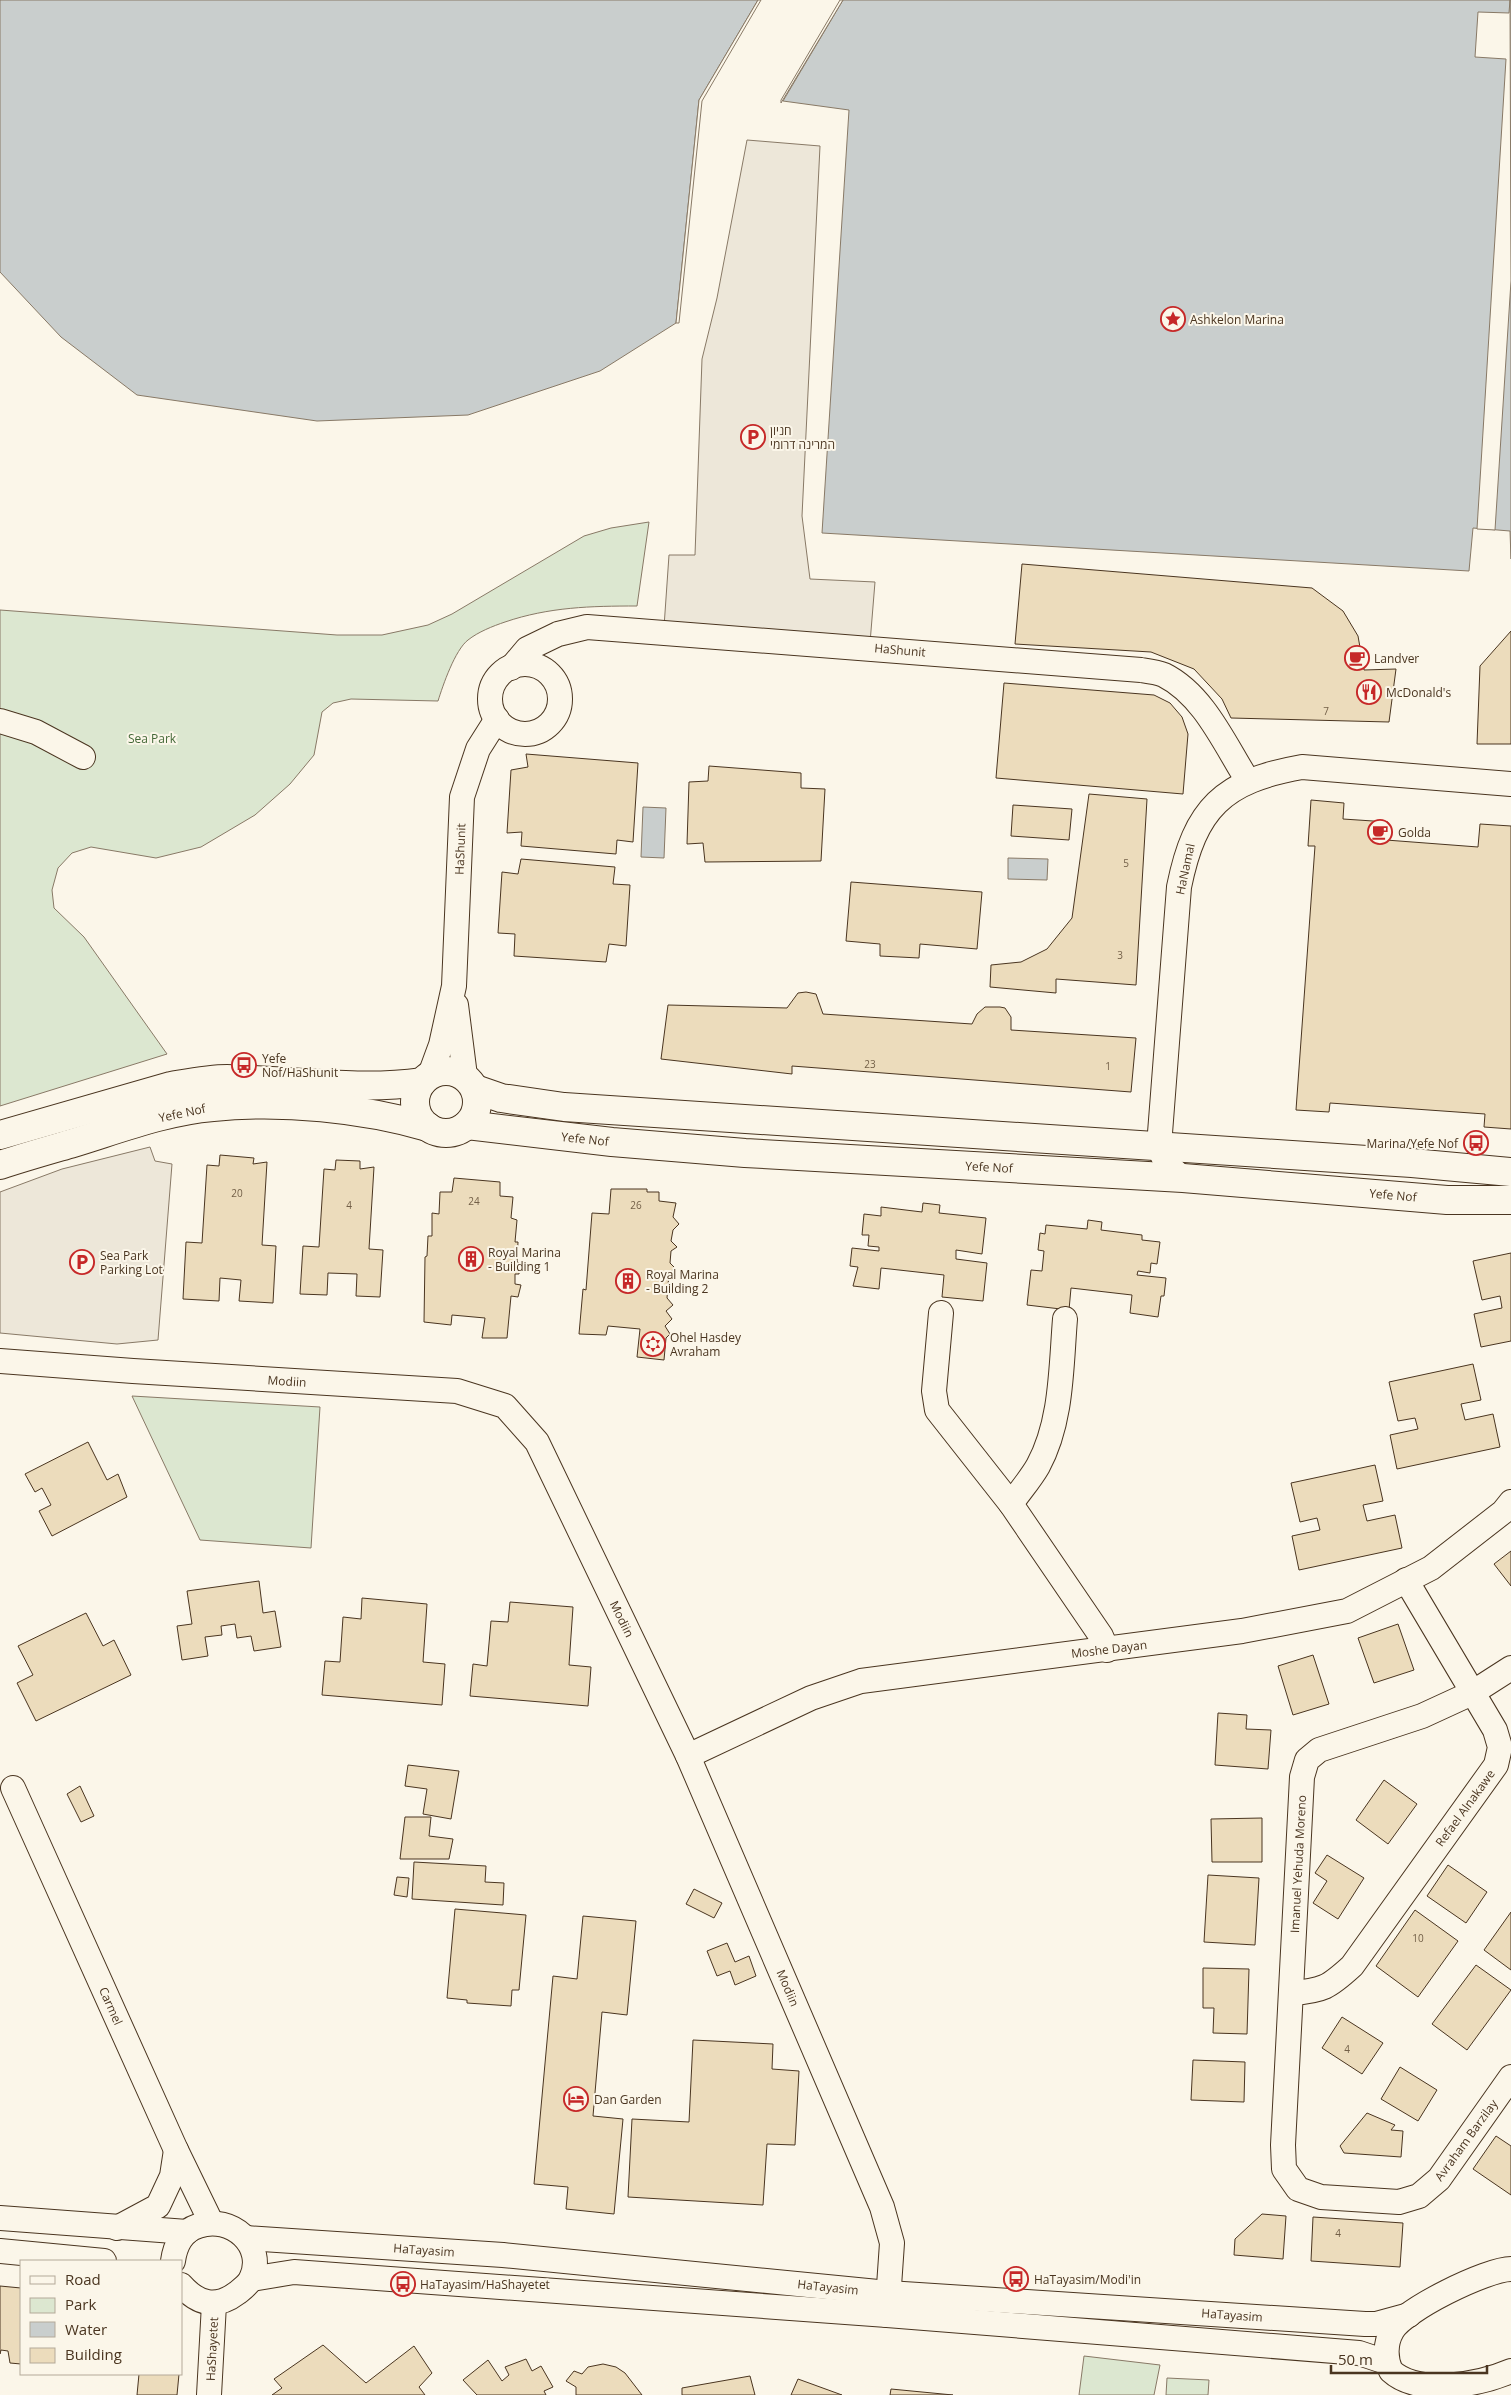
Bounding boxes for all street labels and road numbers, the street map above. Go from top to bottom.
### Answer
street label: HaShunit [874,639,926,661]
street label: HaShunit [451,823,469,875]
street label: HaNamal [1171,842,1199,896]
street label: Yefe Nof [157,1100,208,1126]
street label: Yefe Nof [560,1128,611,1150]
street label: Yefe Nof [965,1157,1014,1177]
street label: Yefe Nof [1369,1184,1418,1206]
street label: Modiin [267,1371,307,1391]
street label: Modiin [606,1598,638,1640]
street label: Moshe Dayan [1070,1636,1148,1662]
street label: Refael Alnakawe [1431,1766,1499,1850]
street label: Imanuel Yehuda Moreno [1286,1795,1310,1933]
street label: Modiin [773,1967,803,2009]
street label: Carmel [95,1984,127,2028]
street label: Avraham Barzilay [1431,2095,1502,2184]
street label: HaTayasim [393,2239,455,2261]
street label: HaTayasim [797,2275,859,2299]
street label: HaTayasim [1201,2304,1263,2326]
street label: HaShayetet [202,2317,222,2381]

